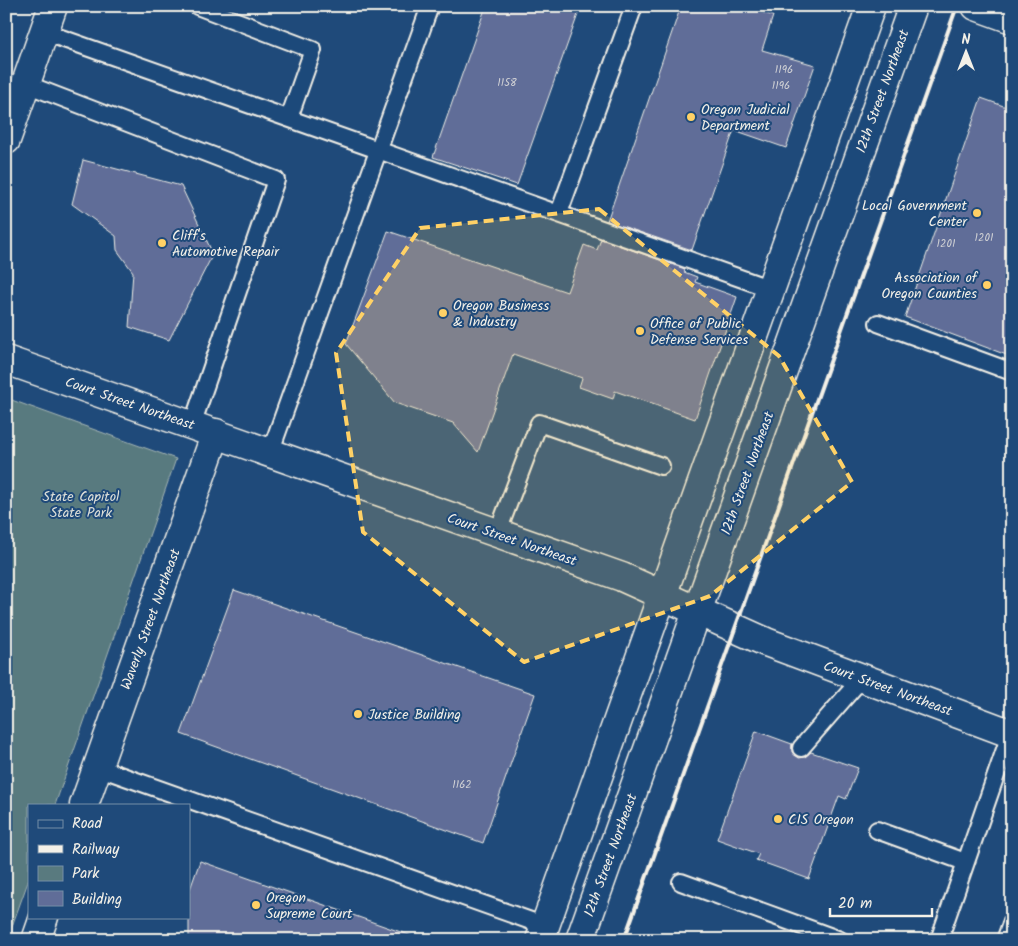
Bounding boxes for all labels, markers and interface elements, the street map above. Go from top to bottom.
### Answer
street label: 12th Street Northeast [850,26,916,156]
north arrow [940,28,990,78]
text: N [962,29,971,51]
house number: 1196 [775,61,793,79]
house number: 1158 [497,74,517,92]
house number: 1196 [772,77,790,95]
place label: Oregon Judicial Department [701,99,790,137]
marker: Oregon Judicial Department [685,111,697,123]
place label: Local Government Center [862,195,968,233]
marker: Local Government Center [971,207,983,219]
place label: Cliff's Automotive Repair [172,225,280,263]
house number: 1201 [975,229,993,247]
house number: 1201 [937,235,955,253]
marker: Cliff's Automotive Repair [156,237,168,249]
place label: Association of Oregon Counties [881,267,979,305]
marker: Association of Oregon Counties [981,279,993,291]
place label: Oregon Business & Industry [453,295,549,333]
marker: Oregon Business & Industry [437,307,449,319]
place label: Office of Public Defense Services [650,313,748,351]
marker: Office of Public Defense Services [634,325,646,337]
street label: Court Street Northeast [62,371,198,437]
street label: 12th Street Northeast [715,408,781,538]
park label: State Capitol State Park [43,486,120,524]
street label: Court Street Northeast [444,507,580,573]
street label: Waverly Street Northeast [115,545,187,693]
street label: Court Street Northeast [820,655,956,723]
place label: Justice Building [368,704,461,726]
marker: Justice Building [352,708,364,720]
house number: 1162 [452,776,472,794]
street label: 12th Street Northeast [578,790,644,920]
legend [28,804,190,918]
place label: CIS Oregon [788,809,854,831]
text: Road [72,812,103,836]
marker: CIS Oregon [772,813,784,825]
text: Railway [72,838,120,862]
text: Park [72,862,100,886]
scale bar [830,886,933,918]
place label: Oregon Supreme Court [266,887,353,925]
text: Building [72,888,122,912]
text: 20 m [838,892,872,916]
marker: Oregon Supreme Court [250,899,262,911]

